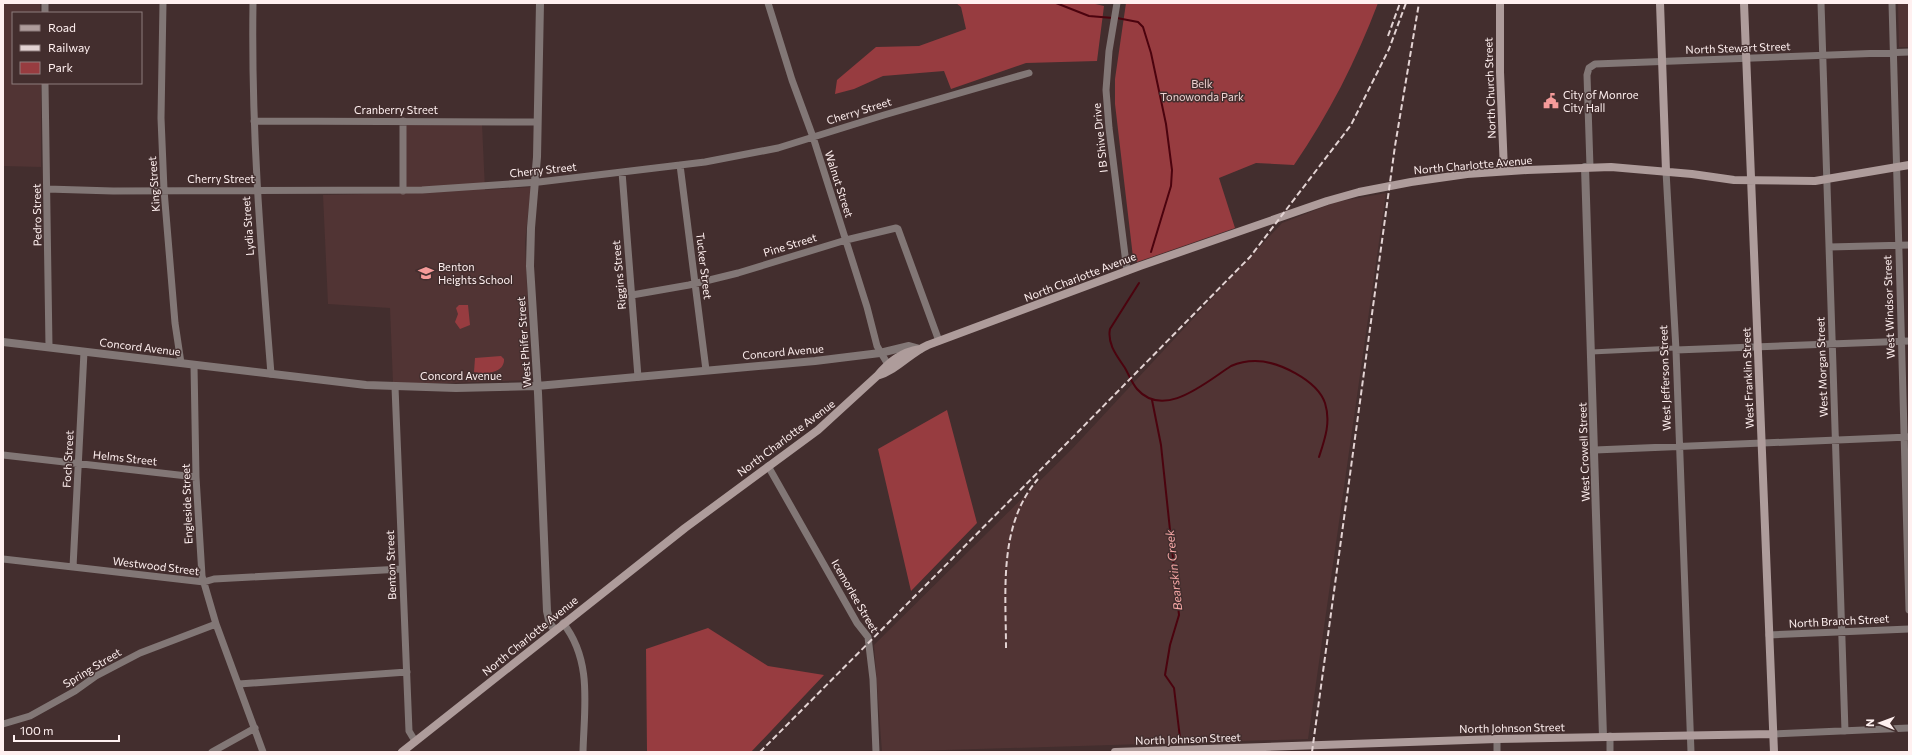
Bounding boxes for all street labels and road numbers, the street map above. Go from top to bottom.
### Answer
street label: North Church Street [1481,37,1498,139]
street label: North Stewart Street [1685,39,1791,56]
street label: Cherry Street [825,94,893,127]
street label: I B Shive Drive [1089,102,1110,173]
street label: Cranberry Street [354,103,438,116]
street label: Walnut Street [823,149,857,219]
street label: North Charlotte Avenue [1413,153,1533,176]
street label: King Street [145,155,162,212]
street label: Cherry Street [509,159,578,179]
street label: Cherry Street [187,172,255,185]
street label: Pedro Street [29,183,44,247]
street label: Lydia Street [239,195,256,256]
street label: Pine Street [762,230,819,259]
street label: Tucker Street [694,232,715,300]
street label: Riggins Street [609,239,628,310]
street label: North Charlotte Avenue [1022,249,1138,304]
street label: West Windsor Street [1880,254,1897,359]
street label: West Phifer Street [514,296,533,388]
street label: West Morgan Street [1813,316,1830,417]
street label: West Jefferson Street [1656,324,1674,431]
street label: West Franklin Street [1739,327,1756,429]
street label: Concord Avenue [99,335,182,358]
street label: Concord Avenue [742,341,824,362]
street label: Concord Avenue [420,369,502,382]
street label: North Charlotte Avenue [734,396,837,479]
street label: West Crowell Street [1575,402,1592,502]
street label: Foch Street [60,429,76,488]
street label: Helms Street [92,448,158,467]
street label: Engleside Street [179,463,194,545]
street label: Benton Street [383,529,398,600]
street label: Westwood Street [112,554,201,577]
street label: Icemorlee Street [829,557,882,635]
street label: North Charlotte Avenue [479,593,580,678]
street label: North Branch Street [1788,611,1890,630]
street label: Spring Street [60,645,124,690]
street label: North Johnson Street [1459,720,1565,736]
street label: North Johnson Street [1135,730,1242,748]

